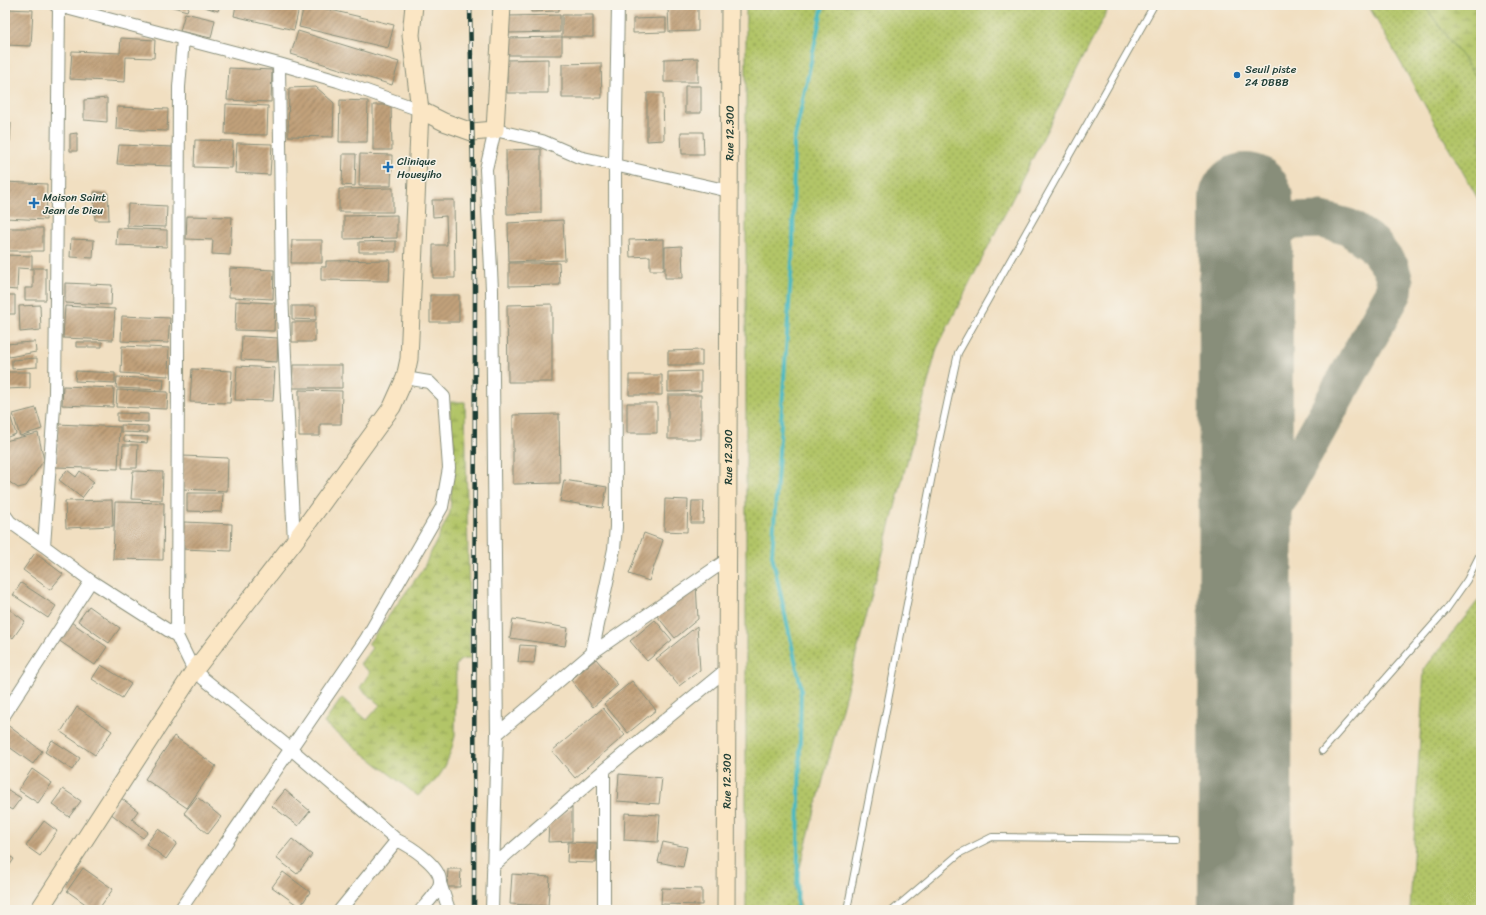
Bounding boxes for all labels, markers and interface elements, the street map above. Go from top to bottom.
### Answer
place label: Seuil piste 24 DBBB [1245,60,1297,92]
marker: Seuil piste 24 DBBB [1232,70,1242,80]
street label: Rue 12.300 [720,105,740,161]
place label: Clinique Houeyiho [397,152,442,184]
marker: Clinique Houeyiho [382,161,394,173]
place label: Maison Saint Jean de Dieu [42,188,106,220]
marker: Maison Saint Jean de Dieu [28,197,40,209]
street label: Rue 12.300 [719,429,738,485]
street label: Rue 12.300 [717,753,737,809]

